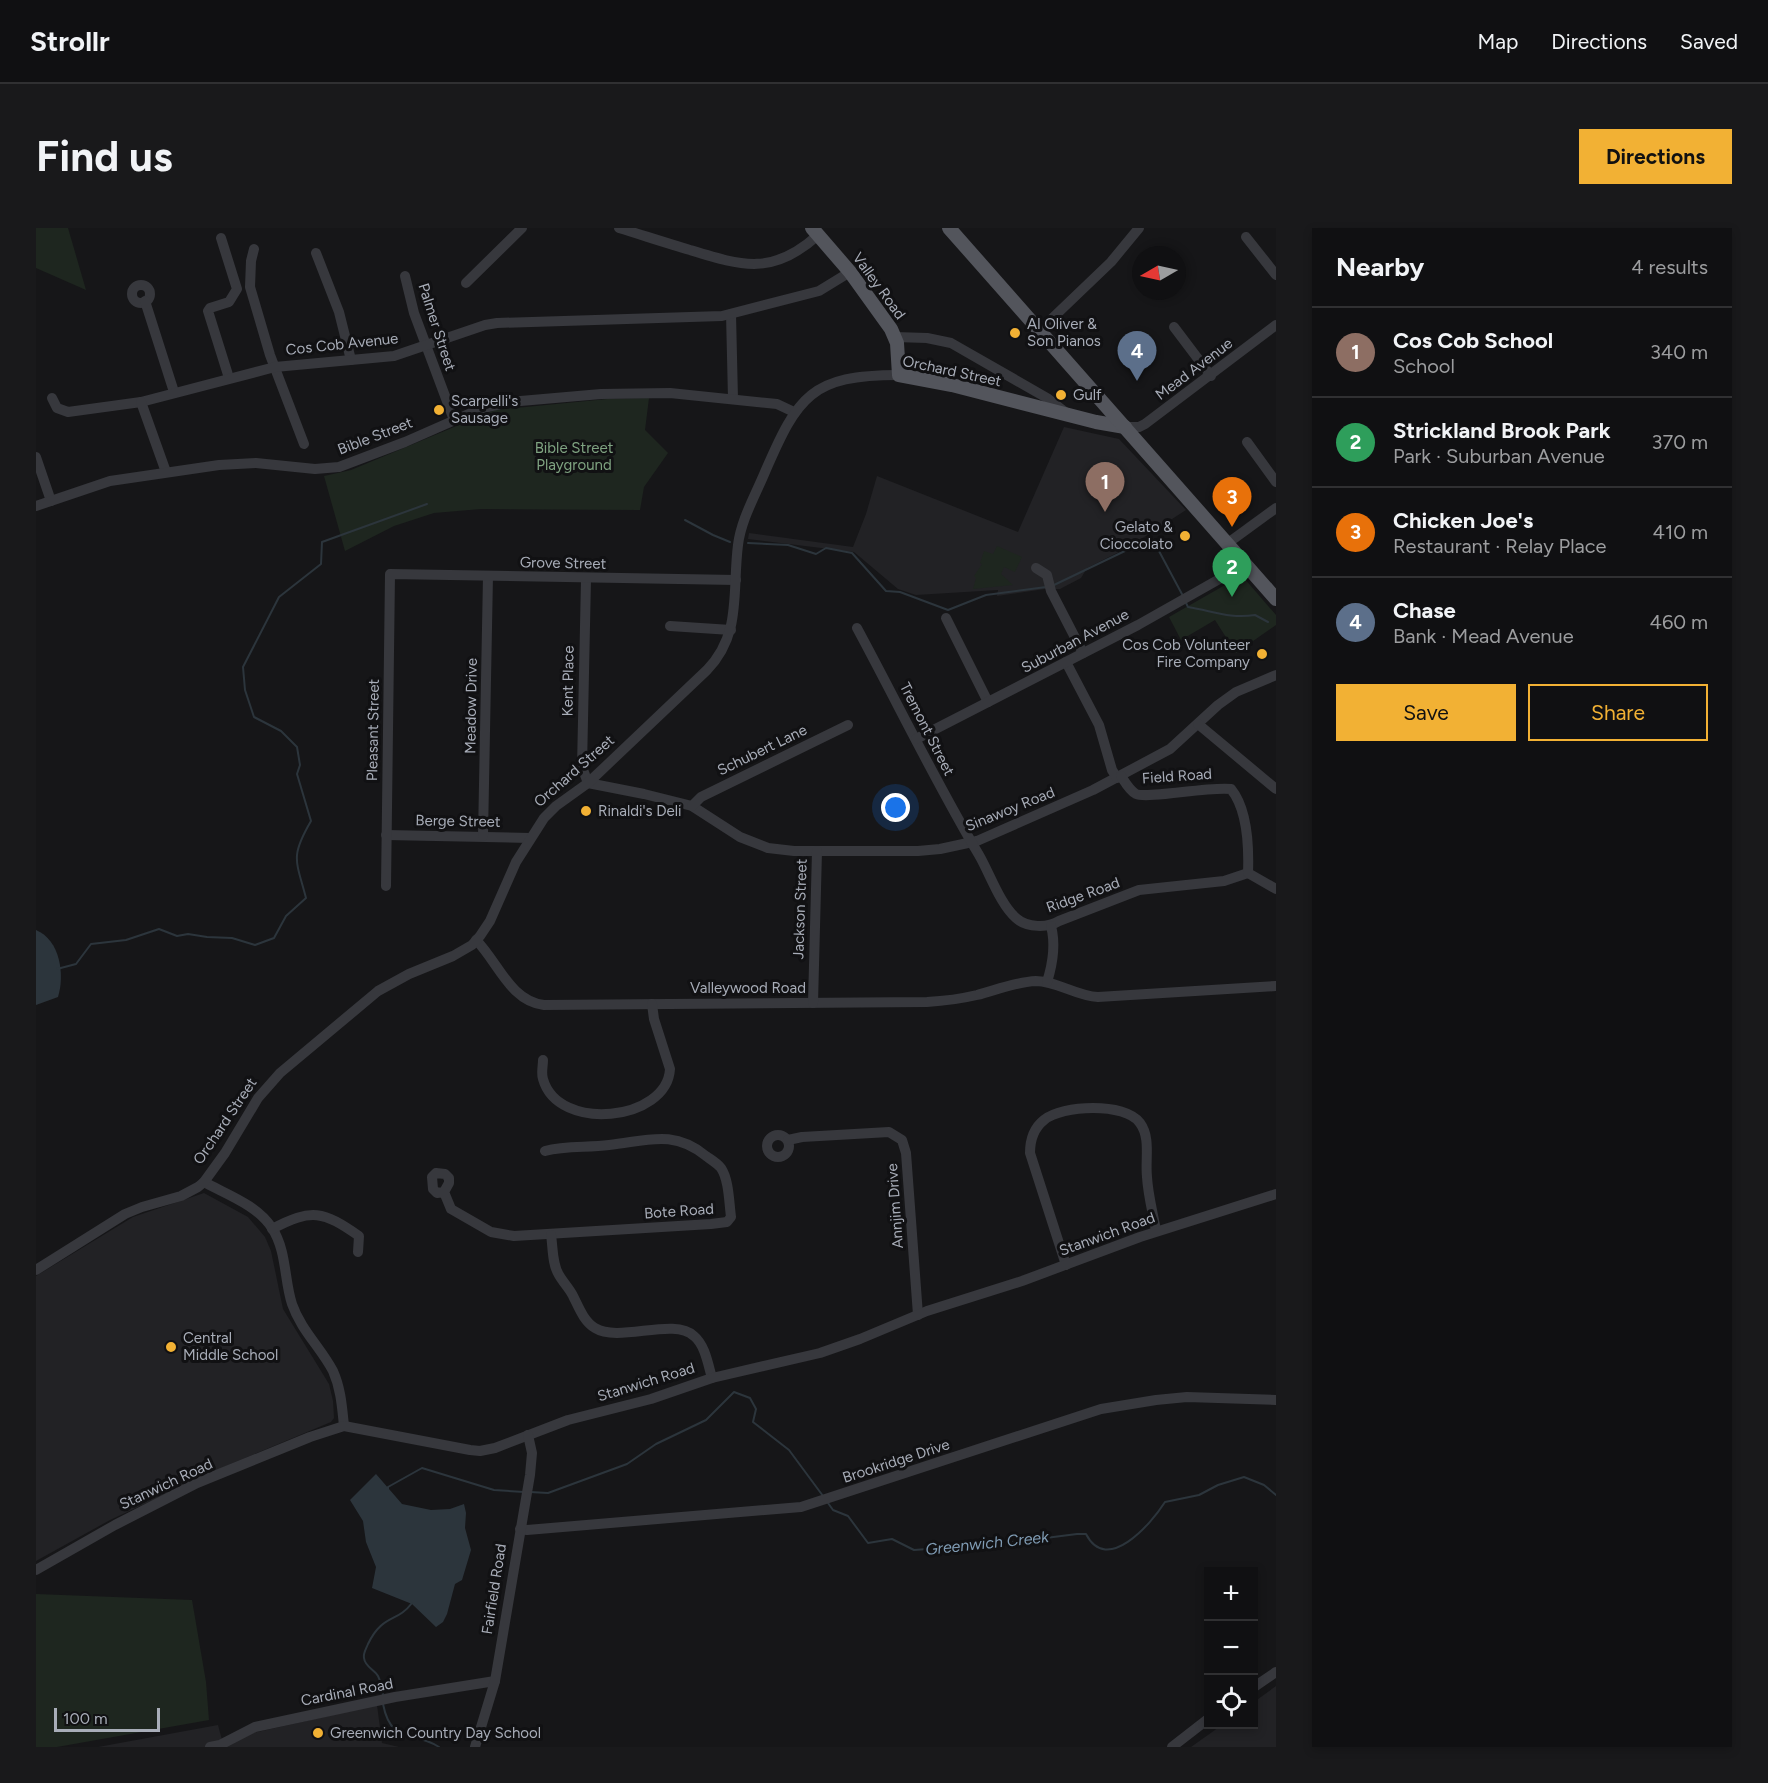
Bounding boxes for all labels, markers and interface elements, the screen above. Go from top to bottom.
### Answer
text: Strollr [30,24,110,58]
text: Map [1477,29,1518,54]
text: Directions [1551,29,1647,54]
text: Saved [1680,29,1738,54]
button: Directions [1579,129,1732,184]
text: Find us [36,131,173,182]
north arrow [1132,246,1186,300]
street label: Valley Road [849,249,909,323]
text: Nearby [1336,251,1424,283]
text: 4 results [1631,255,1708,279]
street label: Palmer Street [414,281,460,373]
place label: Al Oliver & Son Pianos [1027,315,1101,350]
marker: Al Oliver & Son Pianos [1008,326,1022,340]
text: Cos Cob School [1393,327,1553,354]
street label: Cos Cob Avenue [285,329,399,359]
pin: 4 [1118,332,1156,381]
street label: Mead Avenue [1152,334,1236,404]
text: 1 [1351,340,1360,364]
text: 340 m [1650,340,1708,364]
street label: Orchard Street [901,352,1003,390]
text: School [1393,354,1455,378]
place label: Gulf [1073,386,1102,404]
marker: Gulf [1054,388,1068,402]
place label: Scarpelli's Sausage [451,392,518,427]
marker: Scarpelli's Sausage [432,403,446,417]
street label: Bible Street [335,413,415,458]
text: Strickland Brook Park [1393,417,1611,444]
text: 2 [1350,430,1361,454]
text: 370 m [1652,430,1708,454]
park label: Bible Street Playground [535,439,614,474]
text: Park · Suburban Avenue [1393,444,1605,468]
pin: 1 [1086,462,1124,512]
pin: 3 [1212,478,1252,527]
text: Chicken Joe's [1393,507,1533,534]
place label: Gelato & Cioccolato [1100,518,1173,553]
text: 3 [1350,520,1361,544]
text: 410 m [1653,520,1708,544]
marker: Gelato & Cioccolato [1178,529,1192,543]
text: Restaurant · Relay Place [1393,534,1607,558]
pin: 2 [1212,548,1252,597]
street label: Grove Street [520,553,607,573]
text: Chase [1393,597,1456,624]
street label: Suburban Avenue [1018,605,1132,677]
text: 4 [1349,610,1362,634]
text: 460 m [1649,610,1708,634]
text: Bank · Mead Avenue [1393,624,1574,648]
place label: Cos Cob Volunteer Fire Company [1122,636,1250,671]
street label: Kent Place [558,645,578,717]
marker: Cos Cob Volunteer Fire Company [1255,647,1269,661]
street label: Meadow Drive [461,658,481,754]
street label: Pleasant Street [363,678,383,781]
street label: Tremont Street [896,679,958,779]
button: Save [1336,684,1516,741]
button: Share [1528,684,1708,741]
street label: Schubert Lane [714,721,810,779]
street label: Orchard Street [530,731,618,811]
street label: Field Road [1141,765,1213,787]
street label: Sinawoy Road [963,783,1057,835]
your location [881,793,910,822]
place label: Rinaldi's Deli [598,802,681,820]
marker: Rinaldi's Deli [579,804,593,818]
street label: Berge Street [415,811,501,831]
street label: Jackson Street [789,858,811,960]
street label: Ridge Road [1044,873,1122,917]
street label: Valleywood Road [690,979,806,997]
street label: Orchard Street [189,1074,261,1168]
street label: Annjim Drive [883,1163,907,1249]
street label: Bote Road [643,1200,715,1222]
street label: Stanwich Road [1057,1208,1157,1260]
place label: Central Middle School [183,1329,278,1364]
marker: Central Middle School [164,1340,178,1354]
street label: Stanwich Road [595,1359,697,1405]
street label: Brookridge Drive [840,1435,952,1487]
street label: Stanwich Road [117,1455,215,1513]
water label: Greenwich Creek [924,1527,1051,1559]
street label: Fairfield Road [478,1542,510,1636]
map controls [1204,1567,1258,1729]
button: + [1204,1567,1258,1621]
button: − [1204,1621,1258,1675]
street label: Cardinal Road [299,1674,395,1710]
button: locate [1204,1675,1258,1729]
scale bar [54,1705,160,1732]
text: 100 m [63,1709,108,1728]
place label: Greenwich Country Day School [330,1724,541,1742]
marker: Greenwich Country Day School [311,1726,325,1740]

